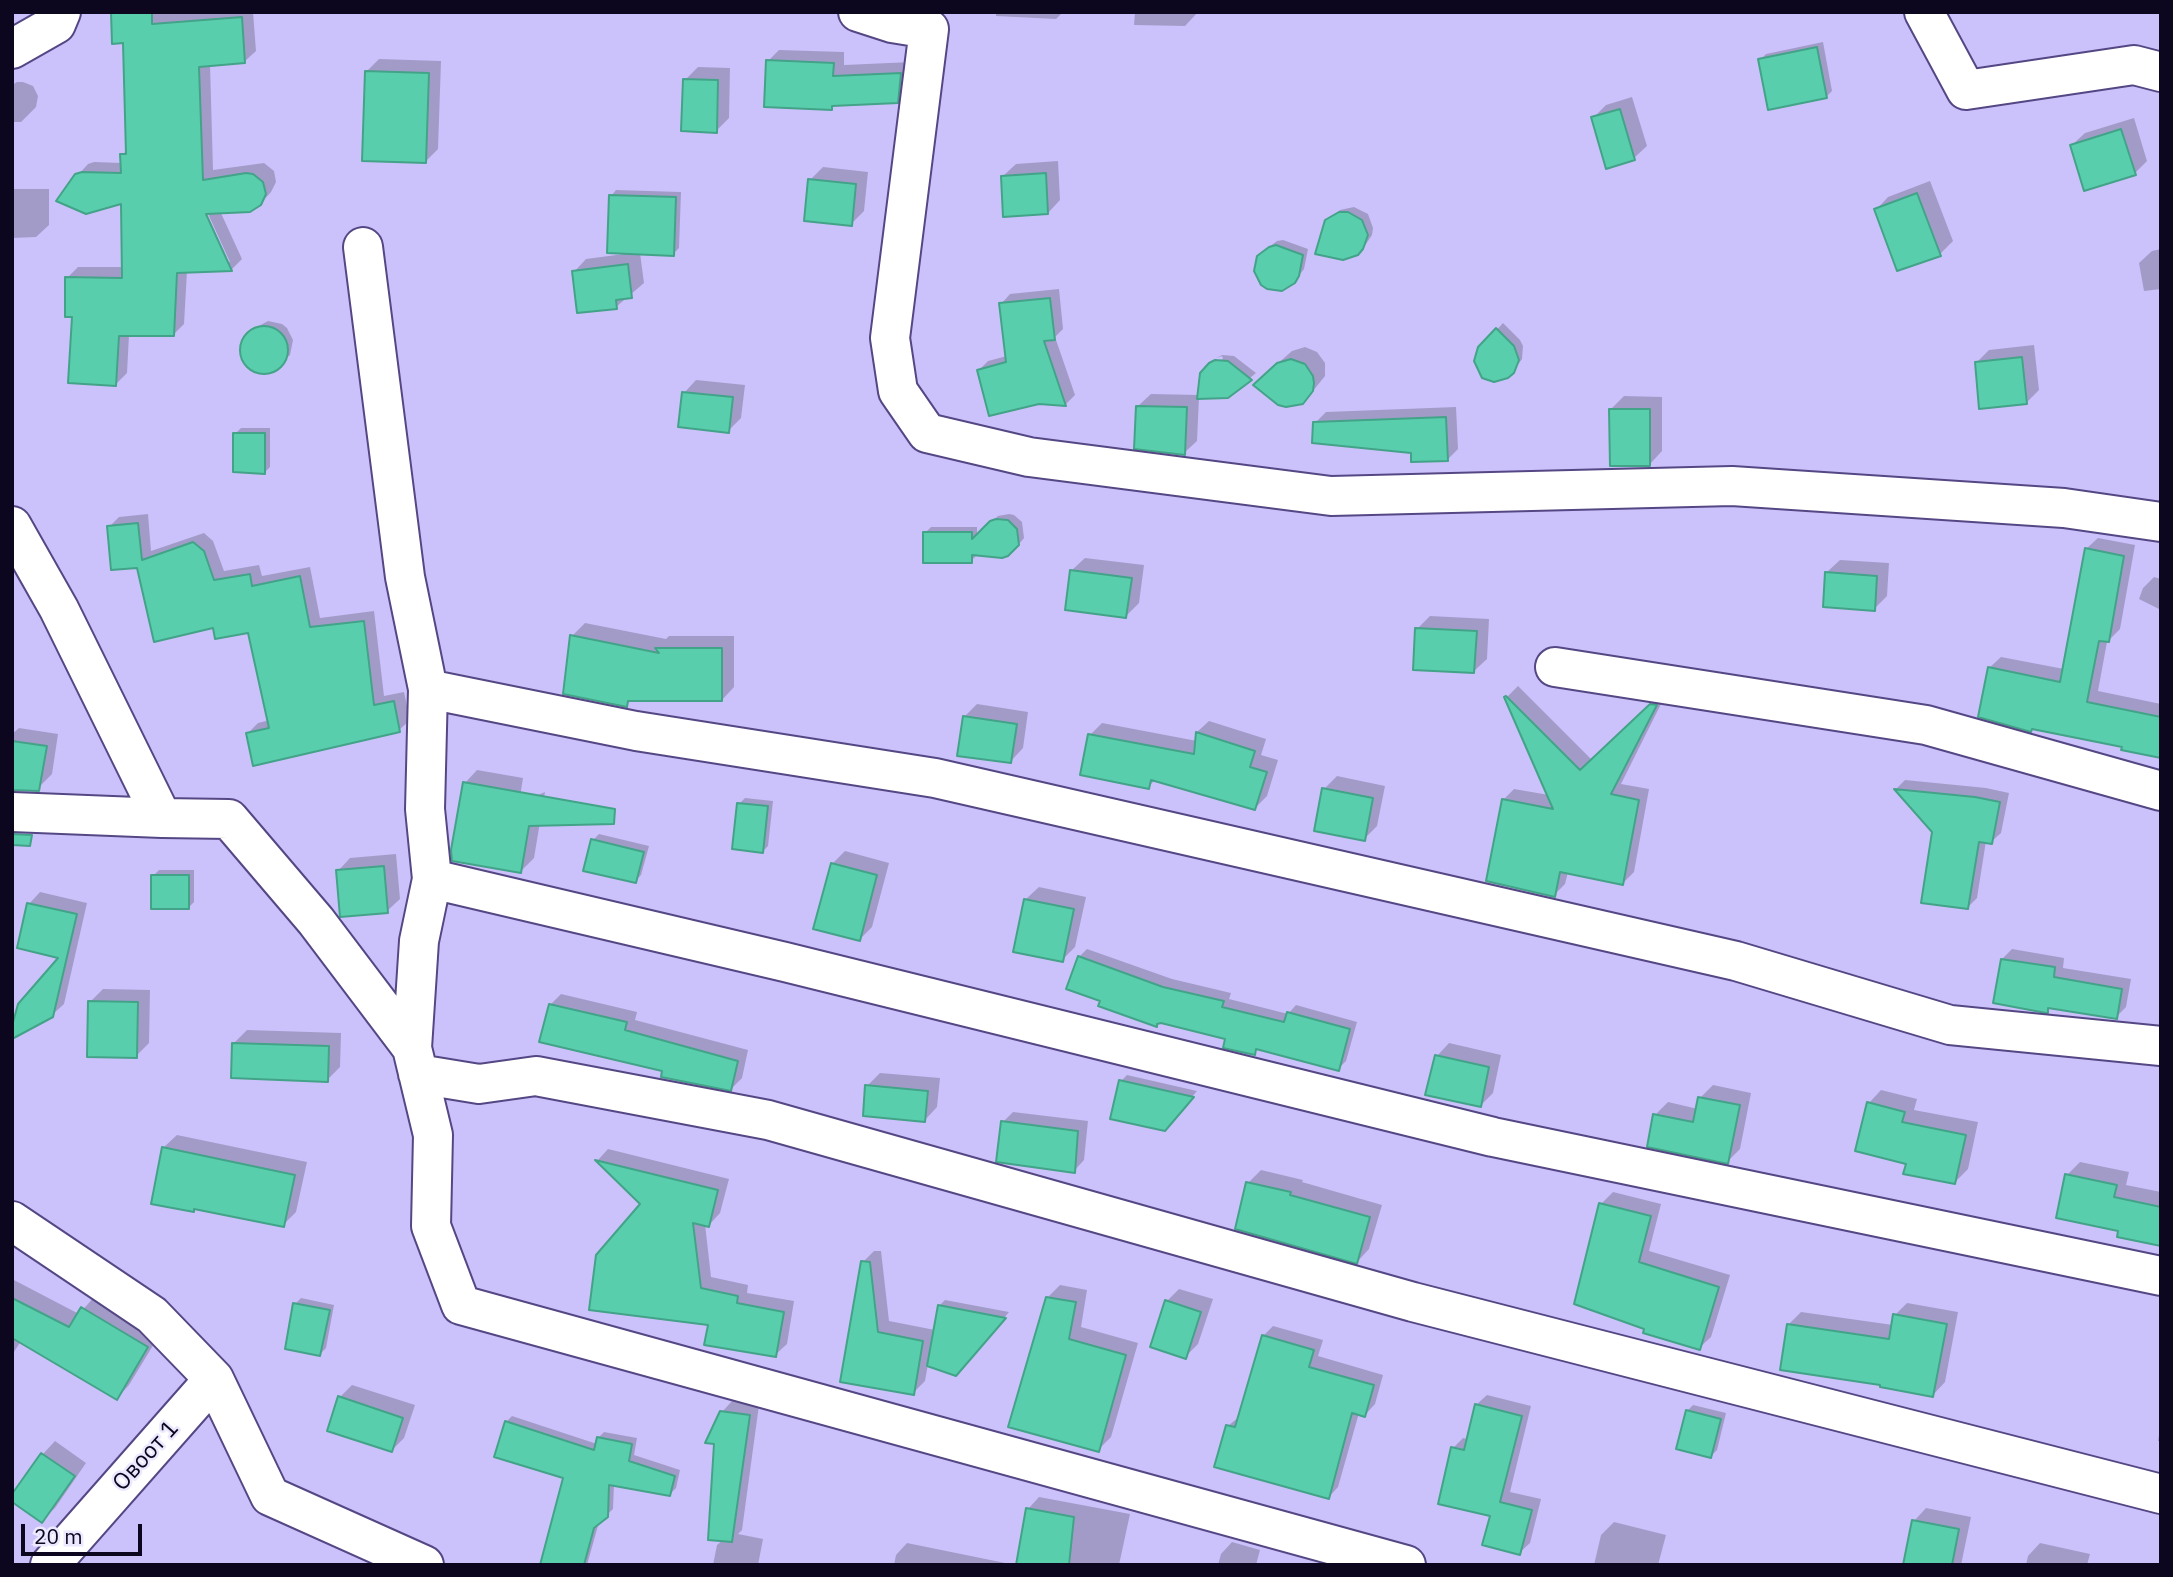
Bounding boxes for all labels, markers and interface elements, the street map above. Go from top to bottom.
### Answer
street label: Овоот 1 [107,1415,185,1497]
scale bar [24,1510,145,1554]
text: 20 m [34,1522,83,1550]

